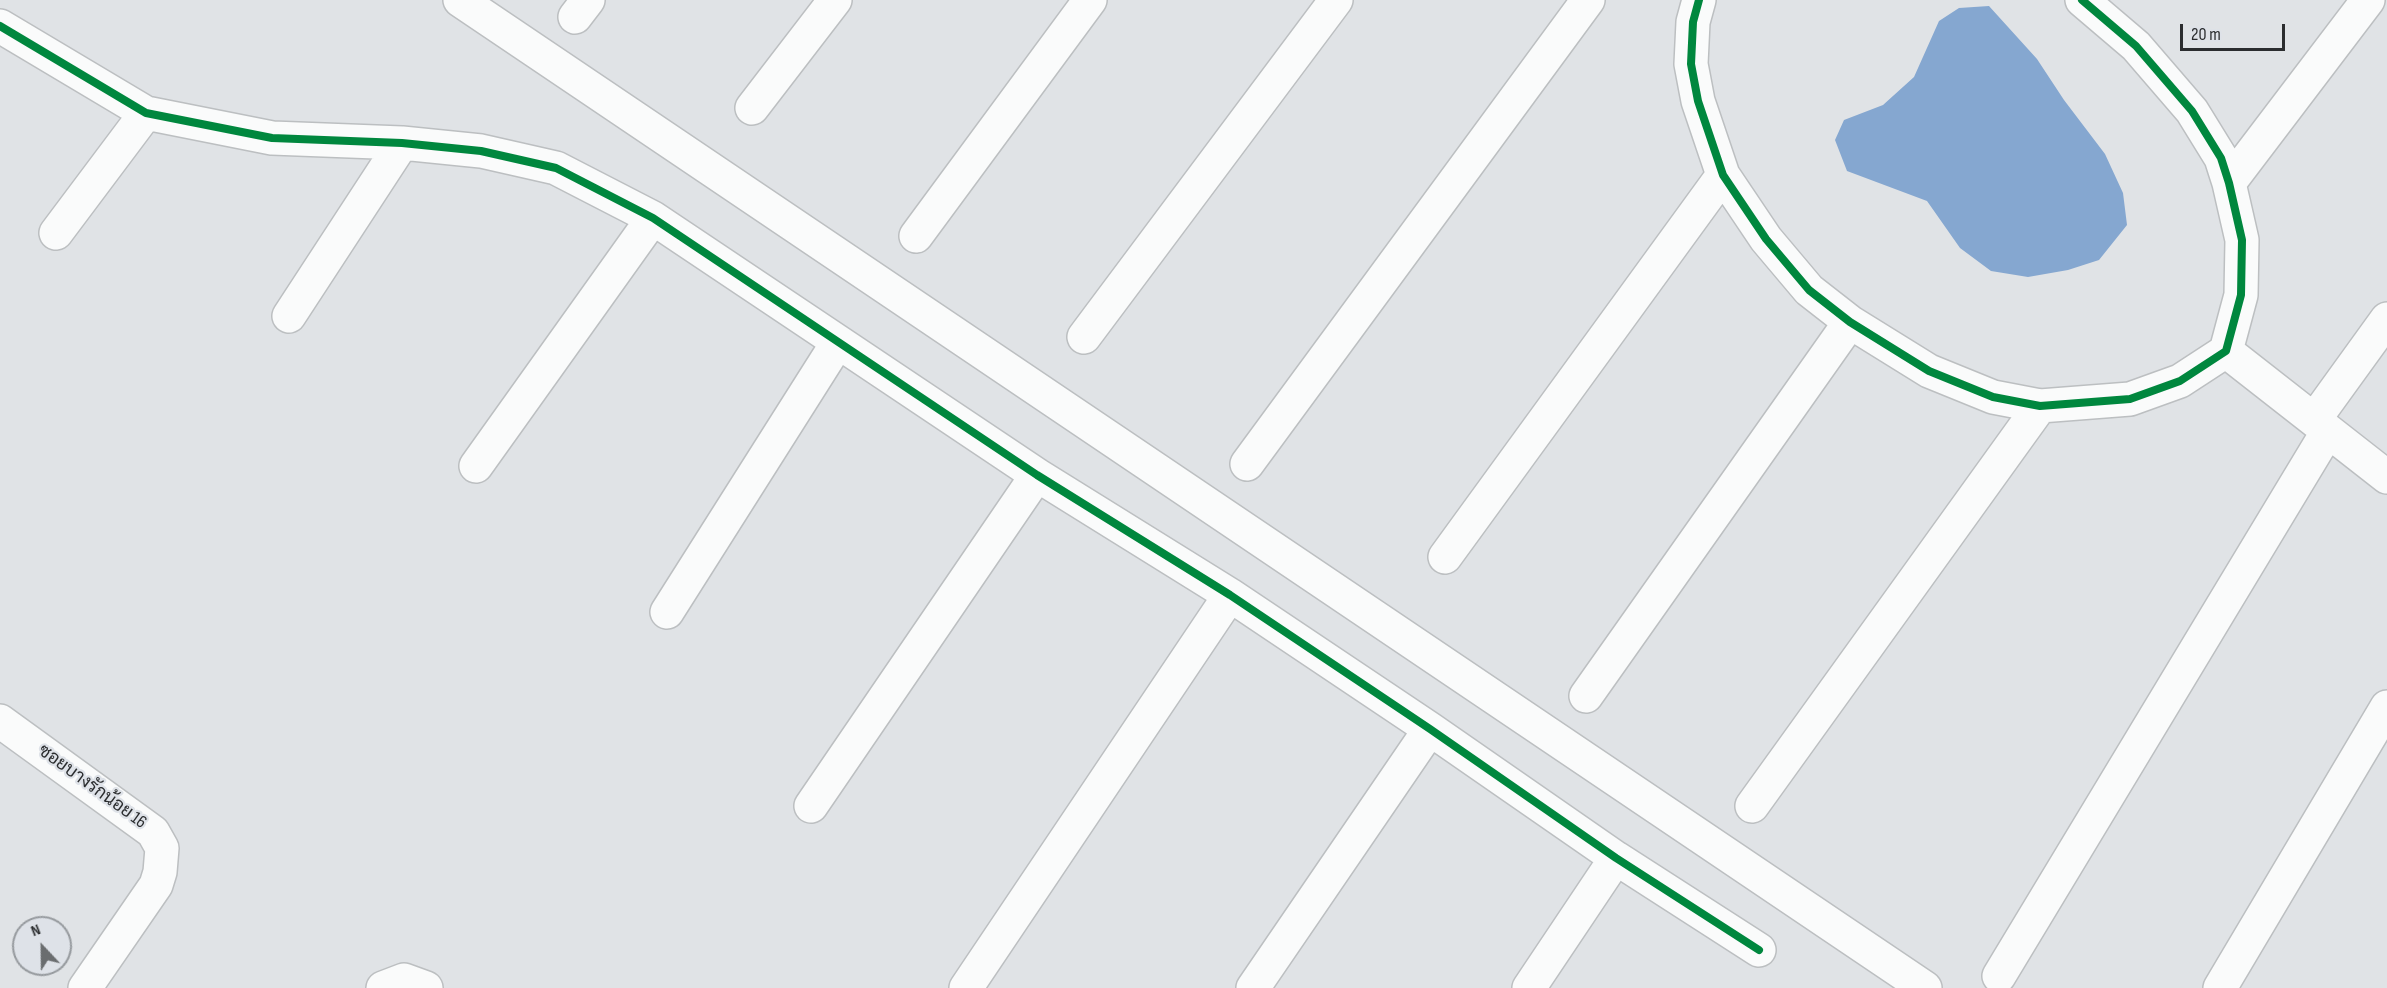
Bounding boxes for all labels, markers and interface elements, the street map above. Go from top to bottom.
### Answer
scale bar [2183,12,2288,50]
text: 20 m [2191,24,2221,45]
street label: ซอยบางรักน้อย 16 [34,740,150,834]
north arrow [12,916,72,976]
text: N [28,920,43,941]

